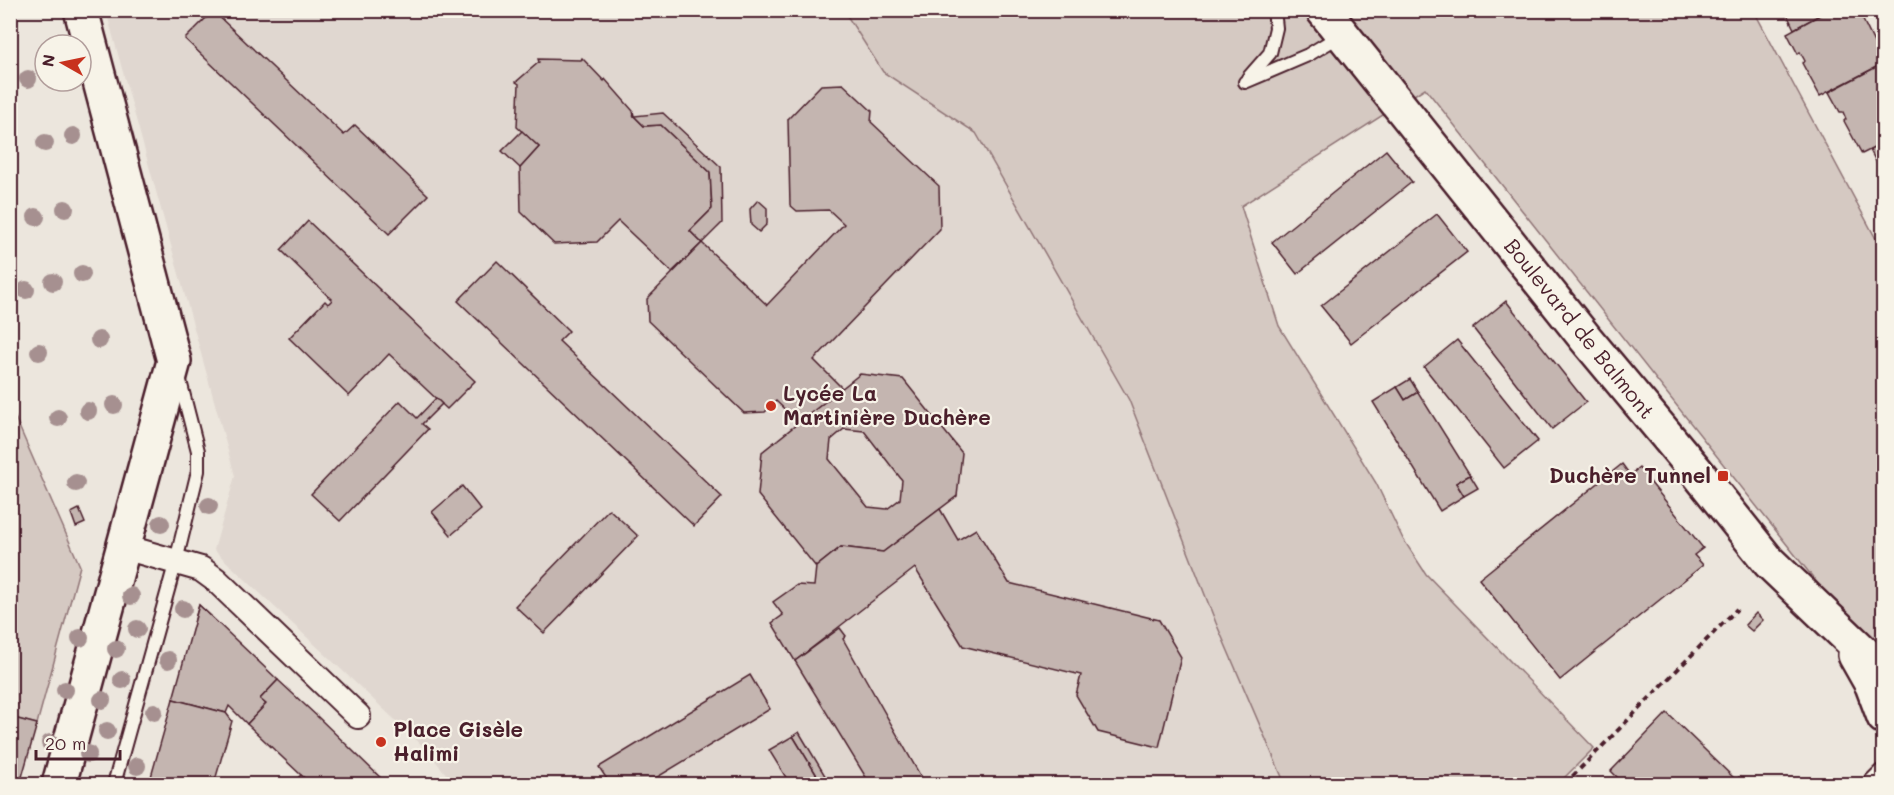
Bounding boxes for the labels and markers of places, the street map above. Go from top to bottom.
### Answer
place label: Lycée La Martinière Duchère [783,379,991,430]
marker: Lycée La Martinière Duchère [764,399,778,413]
place label: Duchère Tunnel [1549,461,1711,488]
marker: Duchère Tunnel [1716,469,1730,483]
place label: Place Gisèle Halimi [393,715,523,766]
marker: Place Gisèle Halimi [374,735,388,749]

